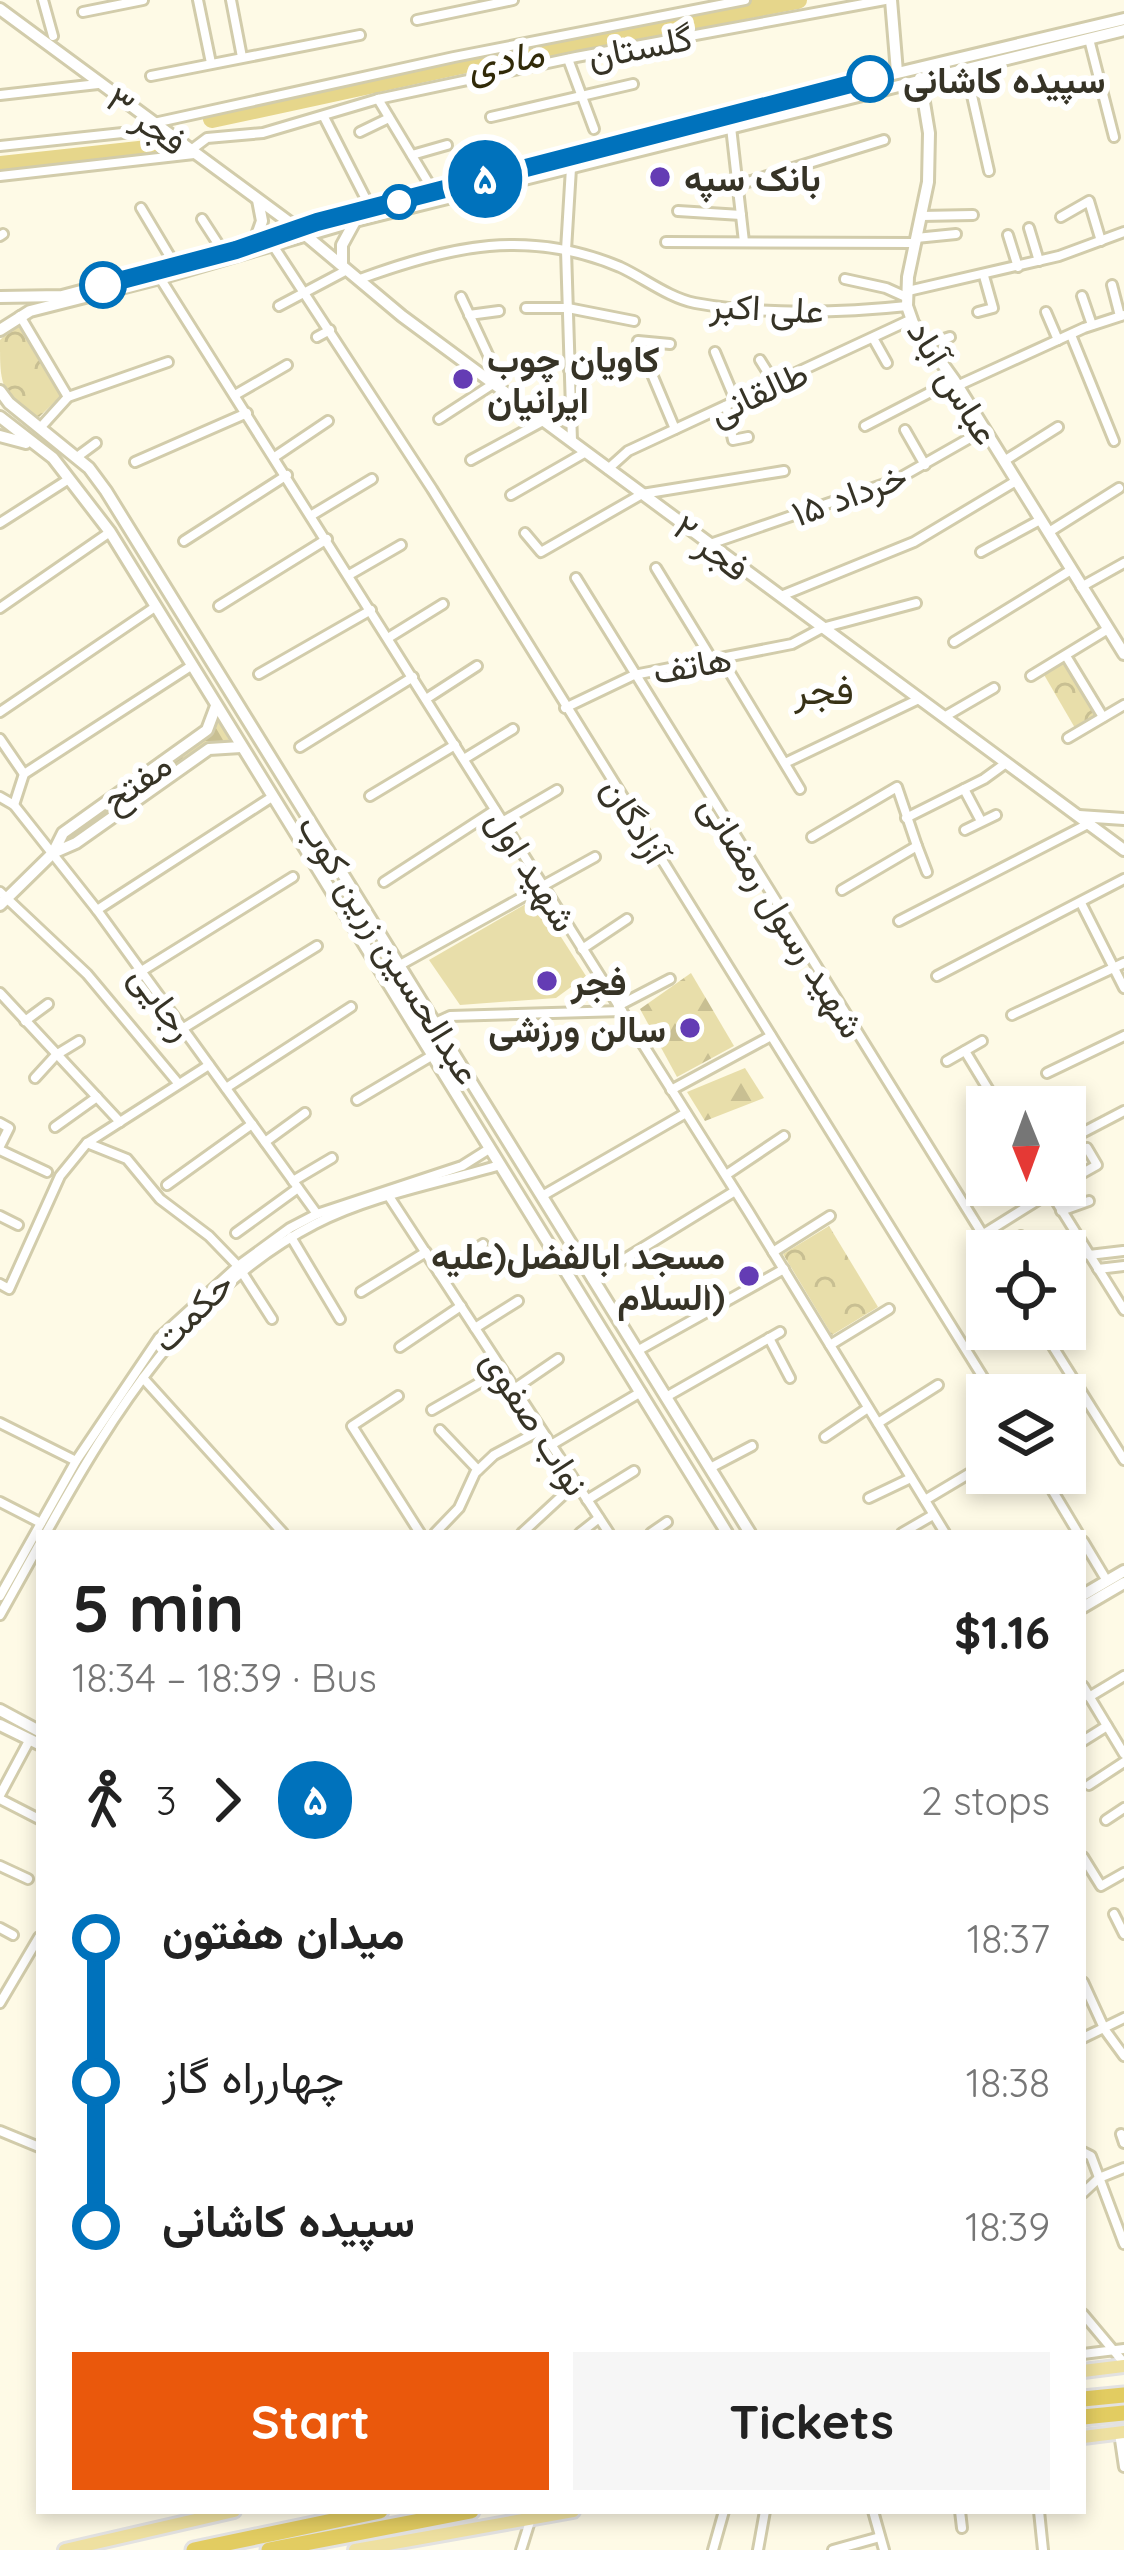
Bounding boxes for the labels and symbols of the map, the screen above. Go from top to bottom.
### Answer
street label: گلستان [584,14,696,78]
water label: مادی [462,28,548,90]
marker: سپیده کاشانی [848,57,892,101]
place label: سپیده کاشانی [903,57,1105,105]
street label: فجر ۳ [97,76,196,165]
line badge: ۵ [446,140,524,218]
place label: بانک سپه [684,155,821,203]
marker: بانک سپه [647,164,673,190]
unlabelled marker [383,186,415,218]
unlabelled marker [81,263,125,307]
street label: علی اکبر [708,281,825,333]
street label: عباس آباد [898,311,1010,453]
place label: کاویان چوب ایرانیان [487,336,659,423]
street label: طالقانی [701,350,815,434]
marker: کاویان چوب ایرانیان [450,366,476,392]
street label: ۱۵ خرداد [785,452,913,537]
street label: فجر ۲ [664,504,759,591]
street label: هاتف [649,635,735,693]
district label: فجر [793,665,854,715]
street label: مفتح [92,741,182,824]
street label: آزادگان [591,769,681,874]
street label: شهید رسول رمضانی [689,786,876,1046]
street label: شهید اول [477,801,588,940]
street label: عبدالحسین زرین کوب [288,806,491,1093]
street label: رجایی [120,955,205,1049]
place label: فجر [570,959,627,1005]
marker: فجر [534,968,560,994]
place label: سالن ورزشی [488,1006,666,1052]
marker: سالن ورزشی [677,1015,703,1041]
north arrow [966,1086,1086,1206]
place label: مسجد ابالفضل(علیه السلام) [431,1233,725,1321]
street label: حکمت [142,1261,242,1361]
marker: مسجد ابالفضل(علیه السلام) [736,1263,762,1289]
street label: نواب صفوی [471,1340,600,1504]

